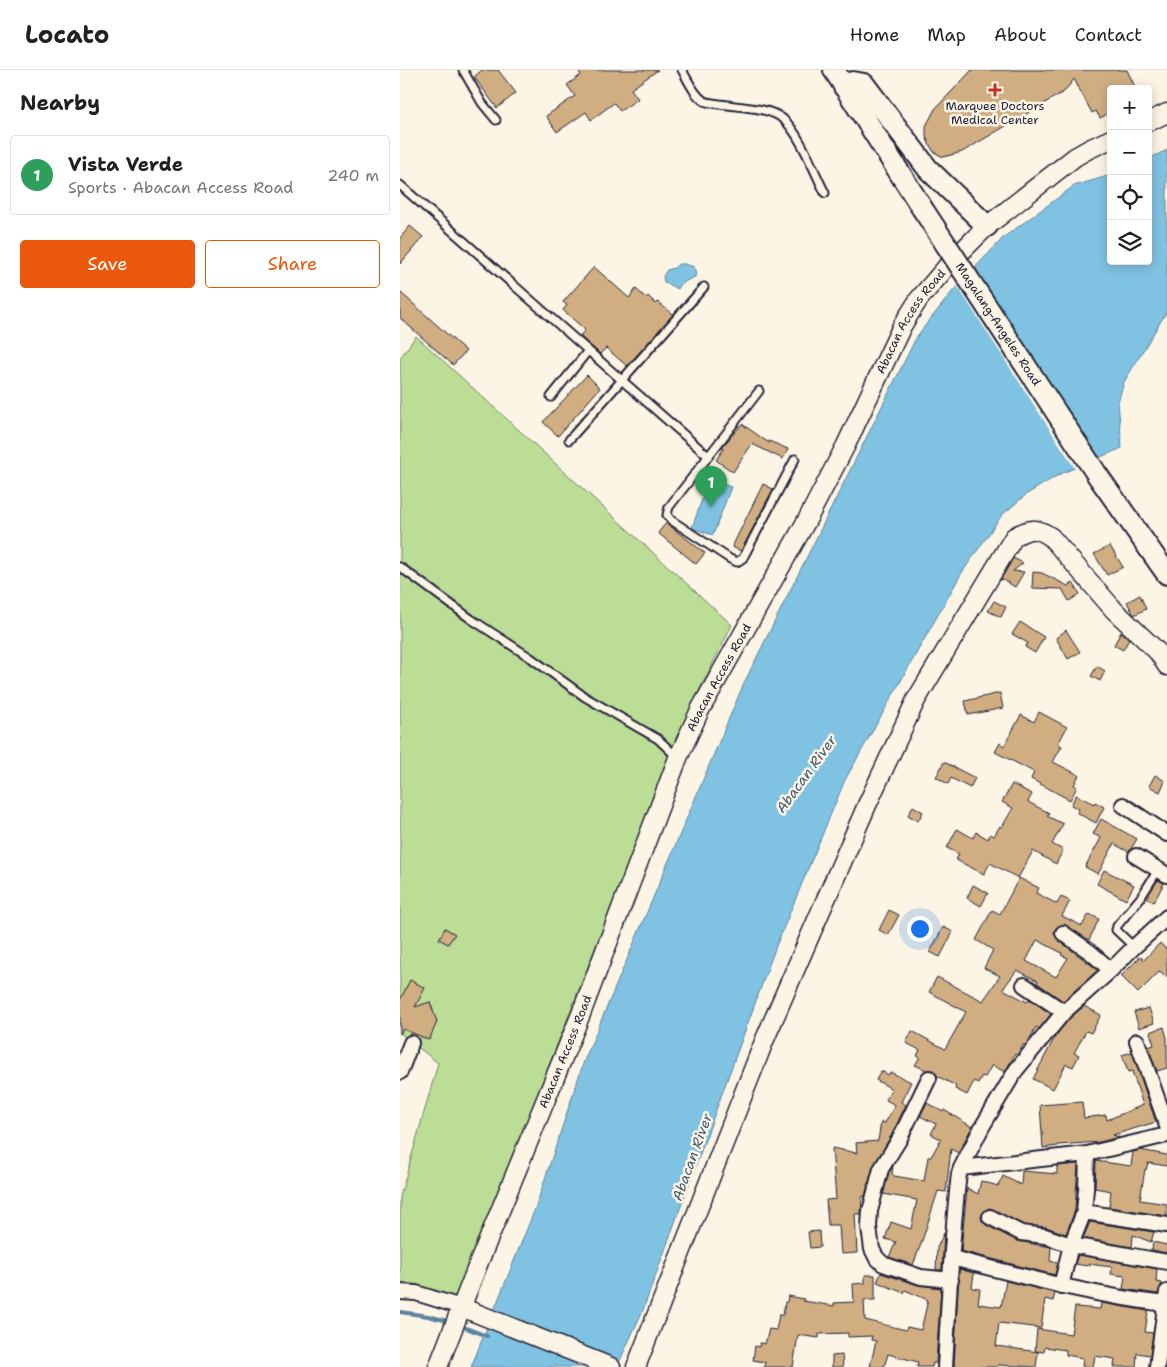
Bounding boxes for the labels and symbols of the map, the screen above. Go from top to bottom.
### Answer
marker: Marquee Doctors Medical Center [988,83,1002,97]
place label: Marquee Doctors Medical Center [945,98,1045,128]
street label: Magalang-Angeles Road [952,259,1045,389]
street label: Abacan Access Road [873,265,949,376]
pin: 1 [695,466,727,507]
street label: Abacan Access Road [683,620,755,734]
water label: Abacan River [772,731,840,816]
your location [907,916,933,942]
street label: Abacan Access Road [535,993,596,1111]
water label: Abacan River [668,1111,716,1203]

